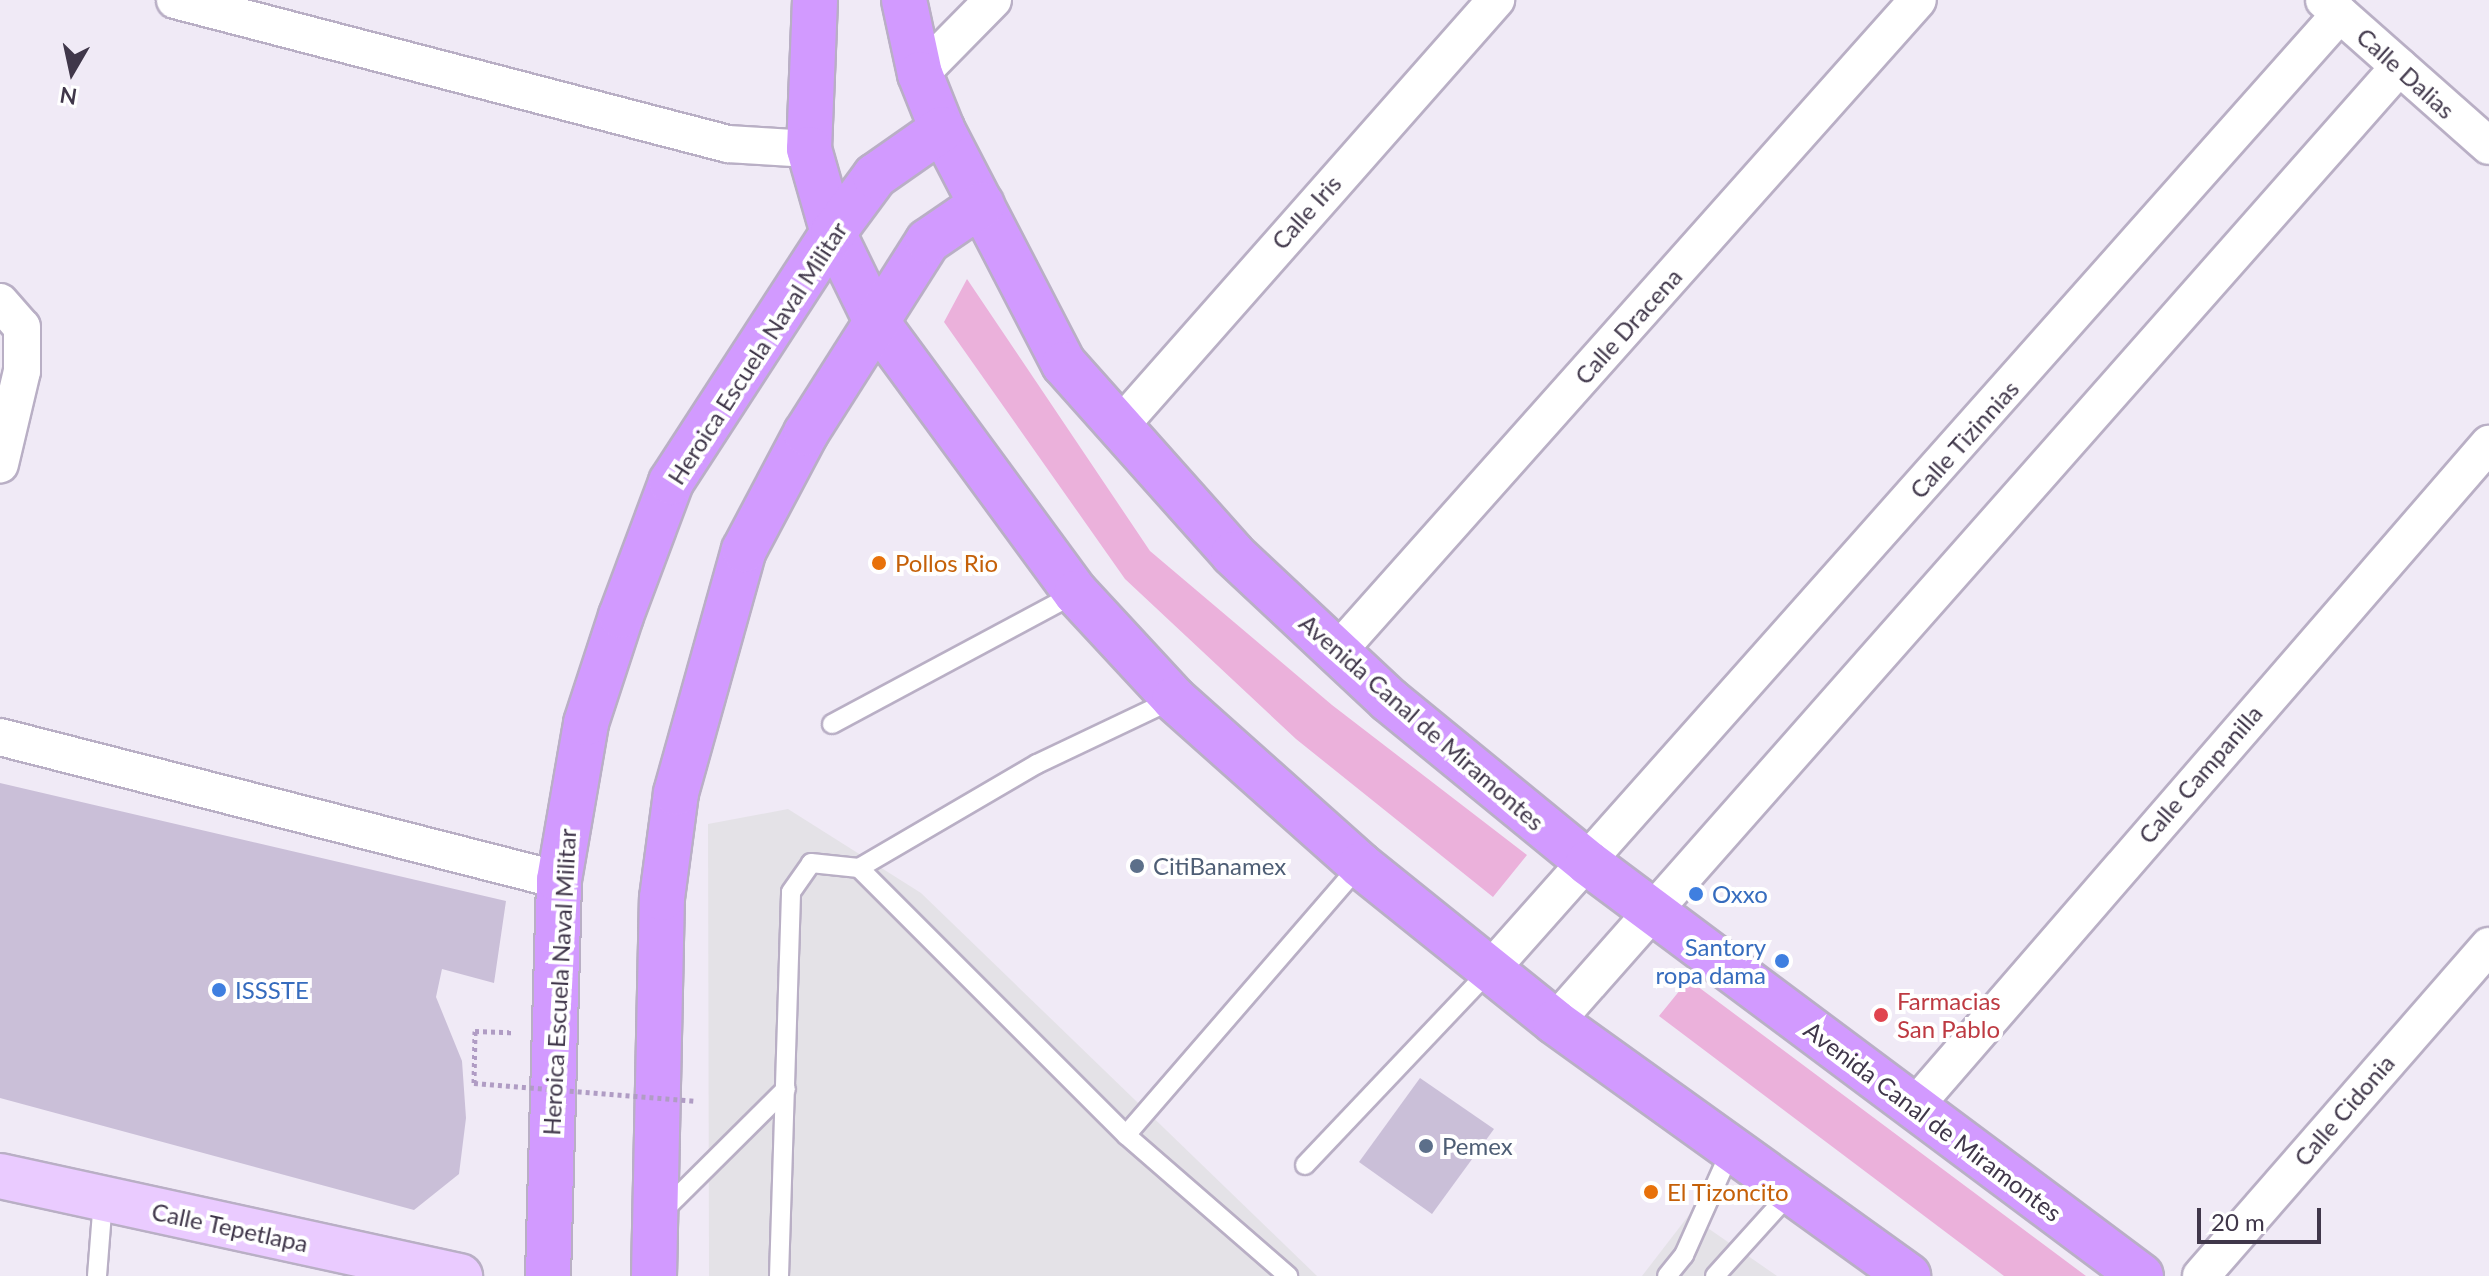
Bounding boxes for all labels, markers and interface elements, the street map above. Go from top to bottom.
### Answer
street label: Calle Dalias [2351,22,2461,124]
north arrow [32,32,112,112]
text: N [58,82,79,111]
street label: Calle Iris [1265,169,1347,255]
street label: Heroica Escuela Naval Militar [661,216,853,490]
street label: Calle Dracena [1569,262,1687,390]
street label: Calle Tizinnias [1903,374,2025,504]
place label: Pollos Rio [895,549,998,577]
marker: Pollos Rio [870,554,888,572]
street label: Avenida Canal de Miramontes [1294,608,1550,836]
street label: Calle Campanilla [2132,699,2268,849]
street label: Heroica Escuela Naval Militar [537,828,581,1136]
place label: CitiBanamex [1153,852,1286,880]
marker: CitiBanamex [1128,857,1146,875]
place label: Oxxo [1712,880,1768,908]
marker: Oxxo [1687,885,1705,903]
place label: Santory ropa dama [1656,933,1766,989]
marker: Santory ropa dama [1773,952,1791,970]
place label: ISSSTE [235,976,309,1004]
marker: ISSSTE [210,981,228,999]
place label: Farmacias San Pablo [1897,987,2001,1043]
marker: Farmacias San Pablo [1872,1006,1890,1024]
street label: Avenida Canal de Miramontes [1799,1015,2067,1227]
street label: Calle Cidonia [2288,1048,2400,1172]
place label: Pemex [1442,1132,1513,1160]
marker: Pemex [1417,1137,1435,1155]
place label: El Tizoncito [1667,1178,1789,1206]
marker: El Tizoncito [1642,1183,1660,1201]
scale bar [2201,1192,2325,1242]
street label: Calle Tepetlapa [149,1196,311,1258]
text: 20 m [2211,1207,2265,1236]

